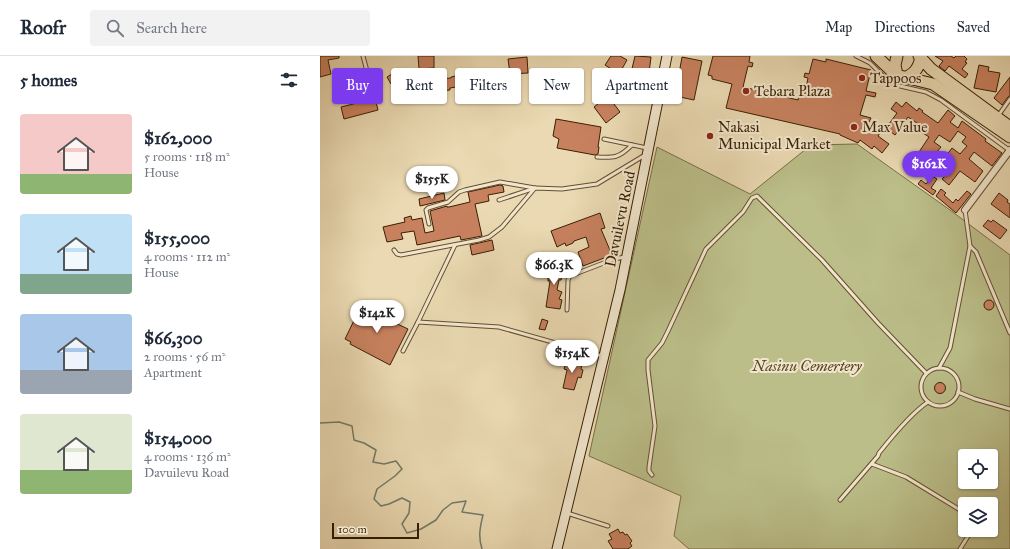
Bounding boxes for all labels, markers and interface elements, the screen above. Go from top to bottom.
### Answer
search box [90,10,370,46]
text: Roofr [20,16,66,39]
icon: search [104,17,126,39]
text: Search here [136,19,207,37]
text: Map [825,19,852,36]
text: Directions [874,19,935,36]
text: Saved [957,19,990,36]
chip: Buy [332,68,383,104]
chip: Rent [391,68,447,104]
chip: Filters [455,68,521,104]
chip: New [529,68,584,104]
chip: Apartment [592,68,682,104]
icon: filters [278,69,300,91]
place label: Tappoos [870,69,922,87]
text: 5 homes [20,70,77,91]
marker: Tappoos [857,73,867,83]
place label: Tebara Plaza [754,82,831,100]
marker: Tebara Plaza [741,86,751,96]
place label: Nakasi Municipal Market [718,118,831,153]
place label: Max Value [862,118,928,136]
marker: Max Value [849,122,859,132]
text: $162,000 [144,128,212,149]
icon: home [52,130,100,178]
marker: Nakasi Municipal Market [705,131,715,141]
text: 5 rooms · 118 m² [144,149,230,165]
pin: $162K [901,151,957,185]
text: $162K [911,156,947,172]
text: House [144,165,179,181]
pin: $155K [404,166,460,200]
street label: Davuilevu Road [601,169,639,269]
text: $155K [415,171,449,187]
text: $155,000 [144,228,210,249]
icon: home [52,230,100,278]
text: 4 rooms · 112 m² [144,249,230,265]
pin: $66.3K [521,252,587,286]
text: $66.3K [535,257,573,273]
text: House [144,265,179,281]
pin: $142K [349,300,405,334]
text: $142K [359,305,395,321]
text: $66,300 [144,328,203,349]
icon: home [52,330,100,378]
pin: $154K [544,340,600,374]
text: $154K [554,345,590,361]
text: 2 rooms · 56 m² [144,349,226,365]
park label: Nasinu Cemertery [751,357,863,375]
text: Apartment [144,365,202,381]
text: $154,000 [144,428,212,449]
icon: home [52,430,100,478]
text: 4 rooms · 136 m² [144,449,231,465]
map controls [958,449,998,537]
button: locate [958,449,998,489]
text: Davuilevu Road [144,465,229,481]
button: layers [958,497,998,537]
scale bar [332,521,419,540]
text: 100 m [338,523,367,536]

